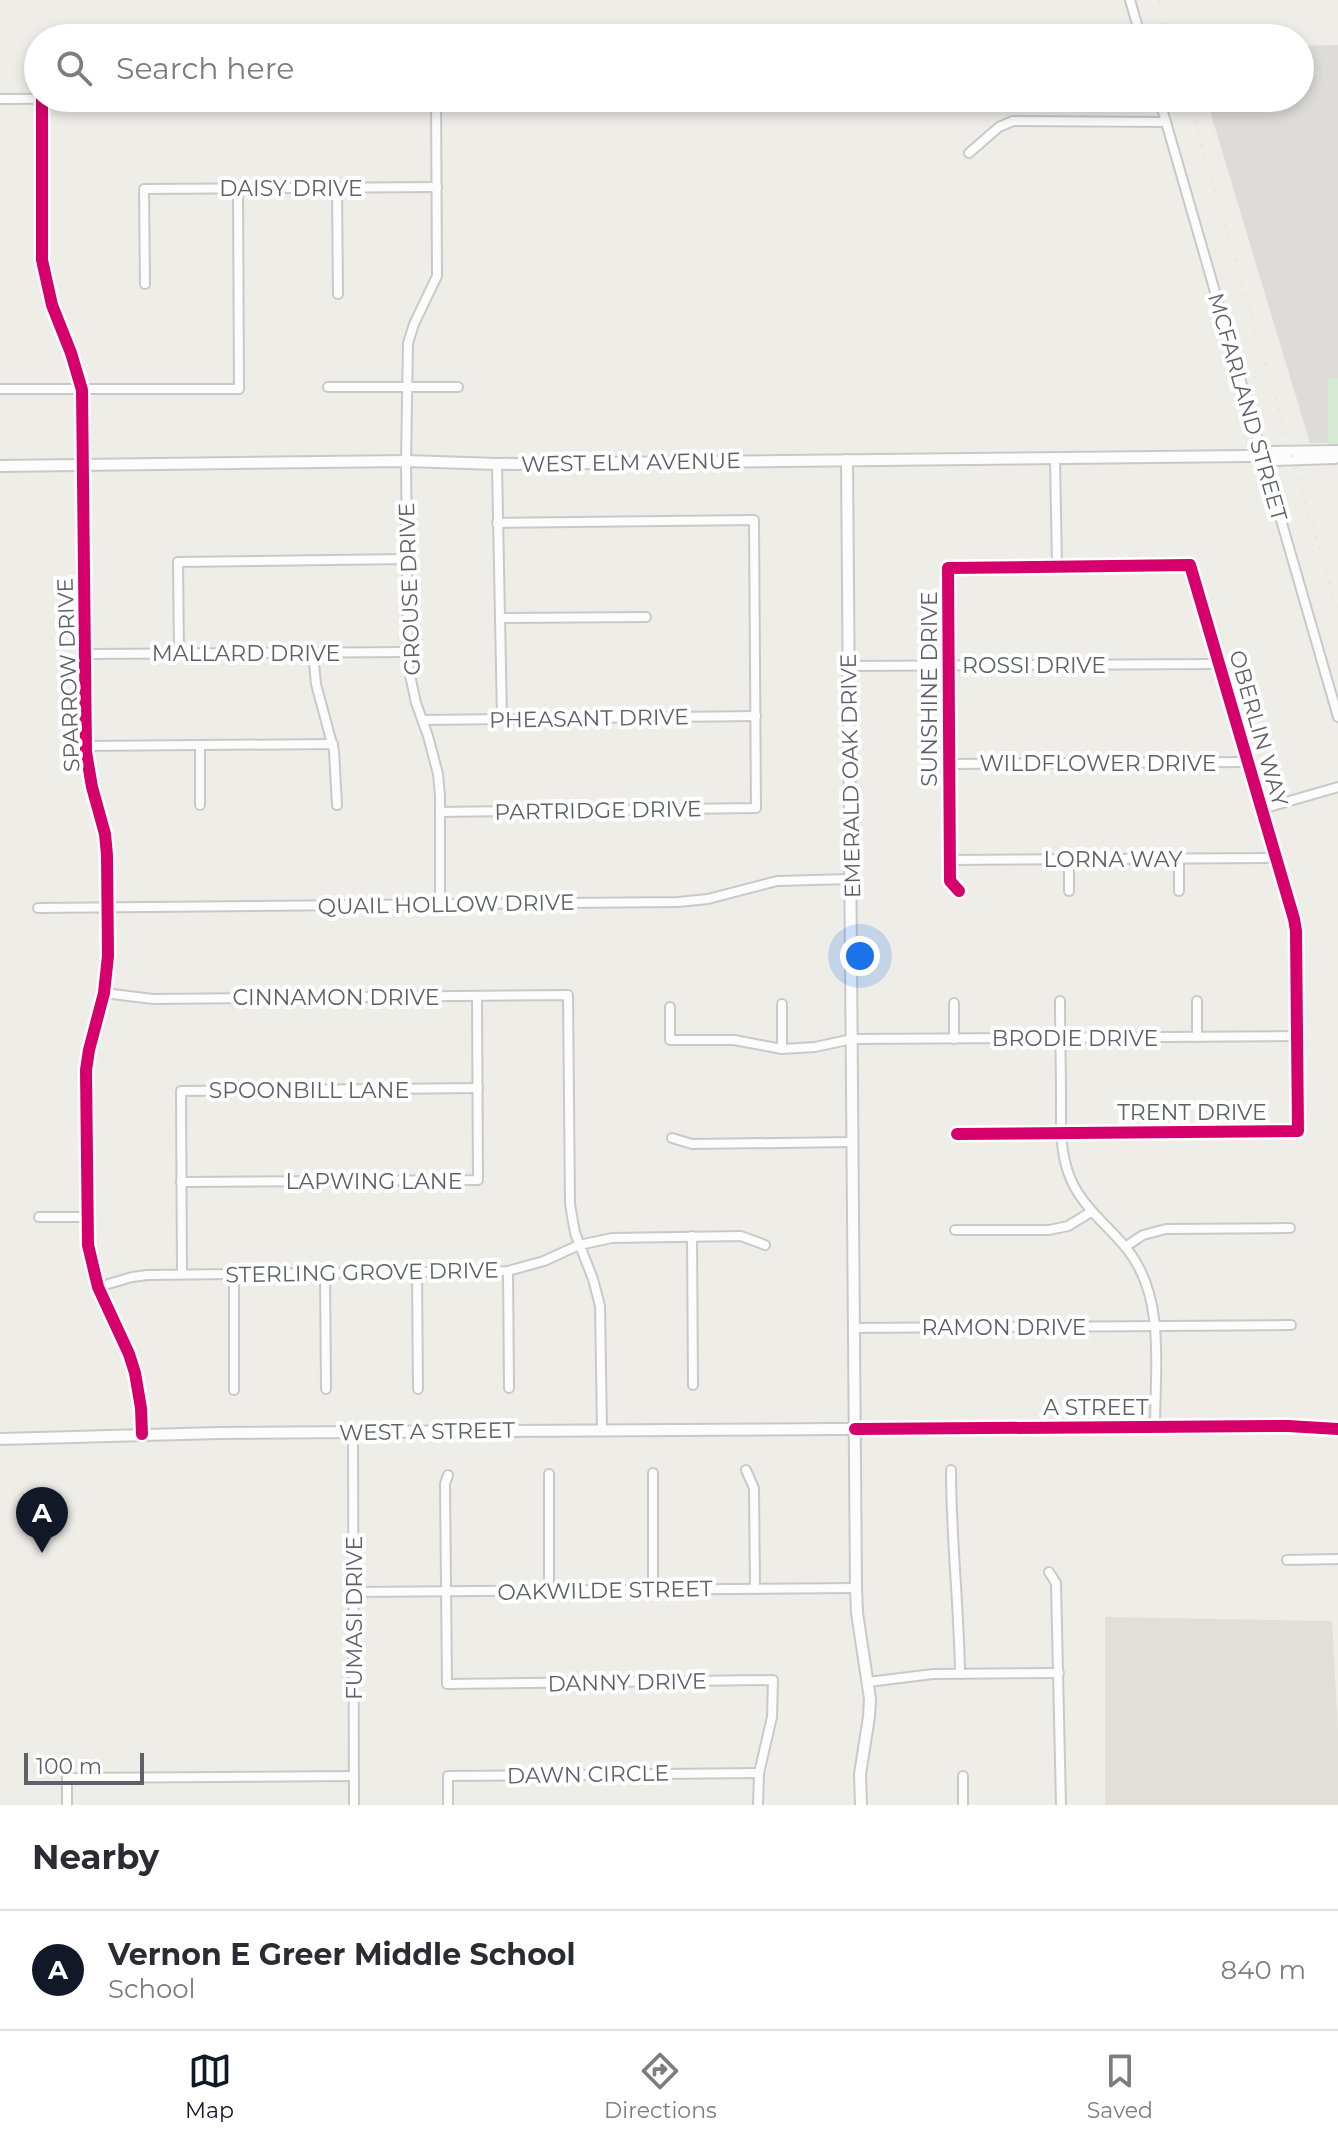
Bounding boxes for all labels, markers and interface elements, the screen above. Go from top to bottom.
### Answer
search box [24,24,1314,112]
icon: search [52,46,96,90]
text: Search here [116,50,294,87]
street label: DAISY DRIVE [219,175,363,202]
street label: MCFARLAND STREET [1202,290,1293,525]
street label: WEST ELM AVENUE [521,447,741,478]
street label: GROUSE DRIVE [393,502,426,676]
street label: SPARROW DRIVE [52,577,85,773]
street label: SUNSHINE DRIVE [916,591,943,787]
street label: MALLARD DRIVE [152,640,340,667]
street label: OBERLIN WAY [1223,647,1294,809]
street label: ROSSI DRIVE [962,652,1106,679]
street label: EMERALD OAK DRIVE [835,653,866,898]
street label: PHEASANT DRIVE [489,703,689,734]
street label: WILDFLOWER DRIVE [979,750,1217,777]
street label: PARTRIDGE DRIVE [494,795,702,826]
street label: LORNA WAY [1044,846,1182,873]
street label: QUAIL HOLLOW DRIVE [317,889,575,920]
your location [840,936,880,976]
street label: CINNAMON DRIVE [232,984,440,1011]
street label: BRODIE DRIVE [992,1025,1158,1052]
street label: SPOONBILL LANE [209,1077,409,1104]
street label: TRENT DRIVE [1117,1099,1267,1126]
street label: LAPWING LANE [286,1168,462,1195]
street label: STERLING GROVE DRIVE [225,1257,499,1288]
street label: RAMON DRIVE [922,1314,1086,1341]
street label: A STREET [1043,1394,1149,1421]
street label: WEST A STREET [339,1416,516,1447]
pin: A [16,1487,68,1553]
street label: FUMASI DRIVE [341,1536,368,1700]
street label: OAKWILDE STREET [497,1575,713,1606]
street label: DANNY DRIVE [547,1668,707,1697]
scale bar [24,1749,144,1785]
text: 100 m [36,1753,102,1780]
street label: DAWN CIRCLE [507,1760,669,1789]
text: Nearby [32,1836,159,1878]
text: Vernon E Greer Middle School [108,1936,576,1973]
text: A [48,1954,68,1986]
text: 840 m [1221,1954,1306,1986]
text: School [108,1973,196,2005]
tab: Map [185,2049,234,2124]
tab: Directions [604,2049,717,2124]
tab: Saved [1087,2049,1153,2124]

